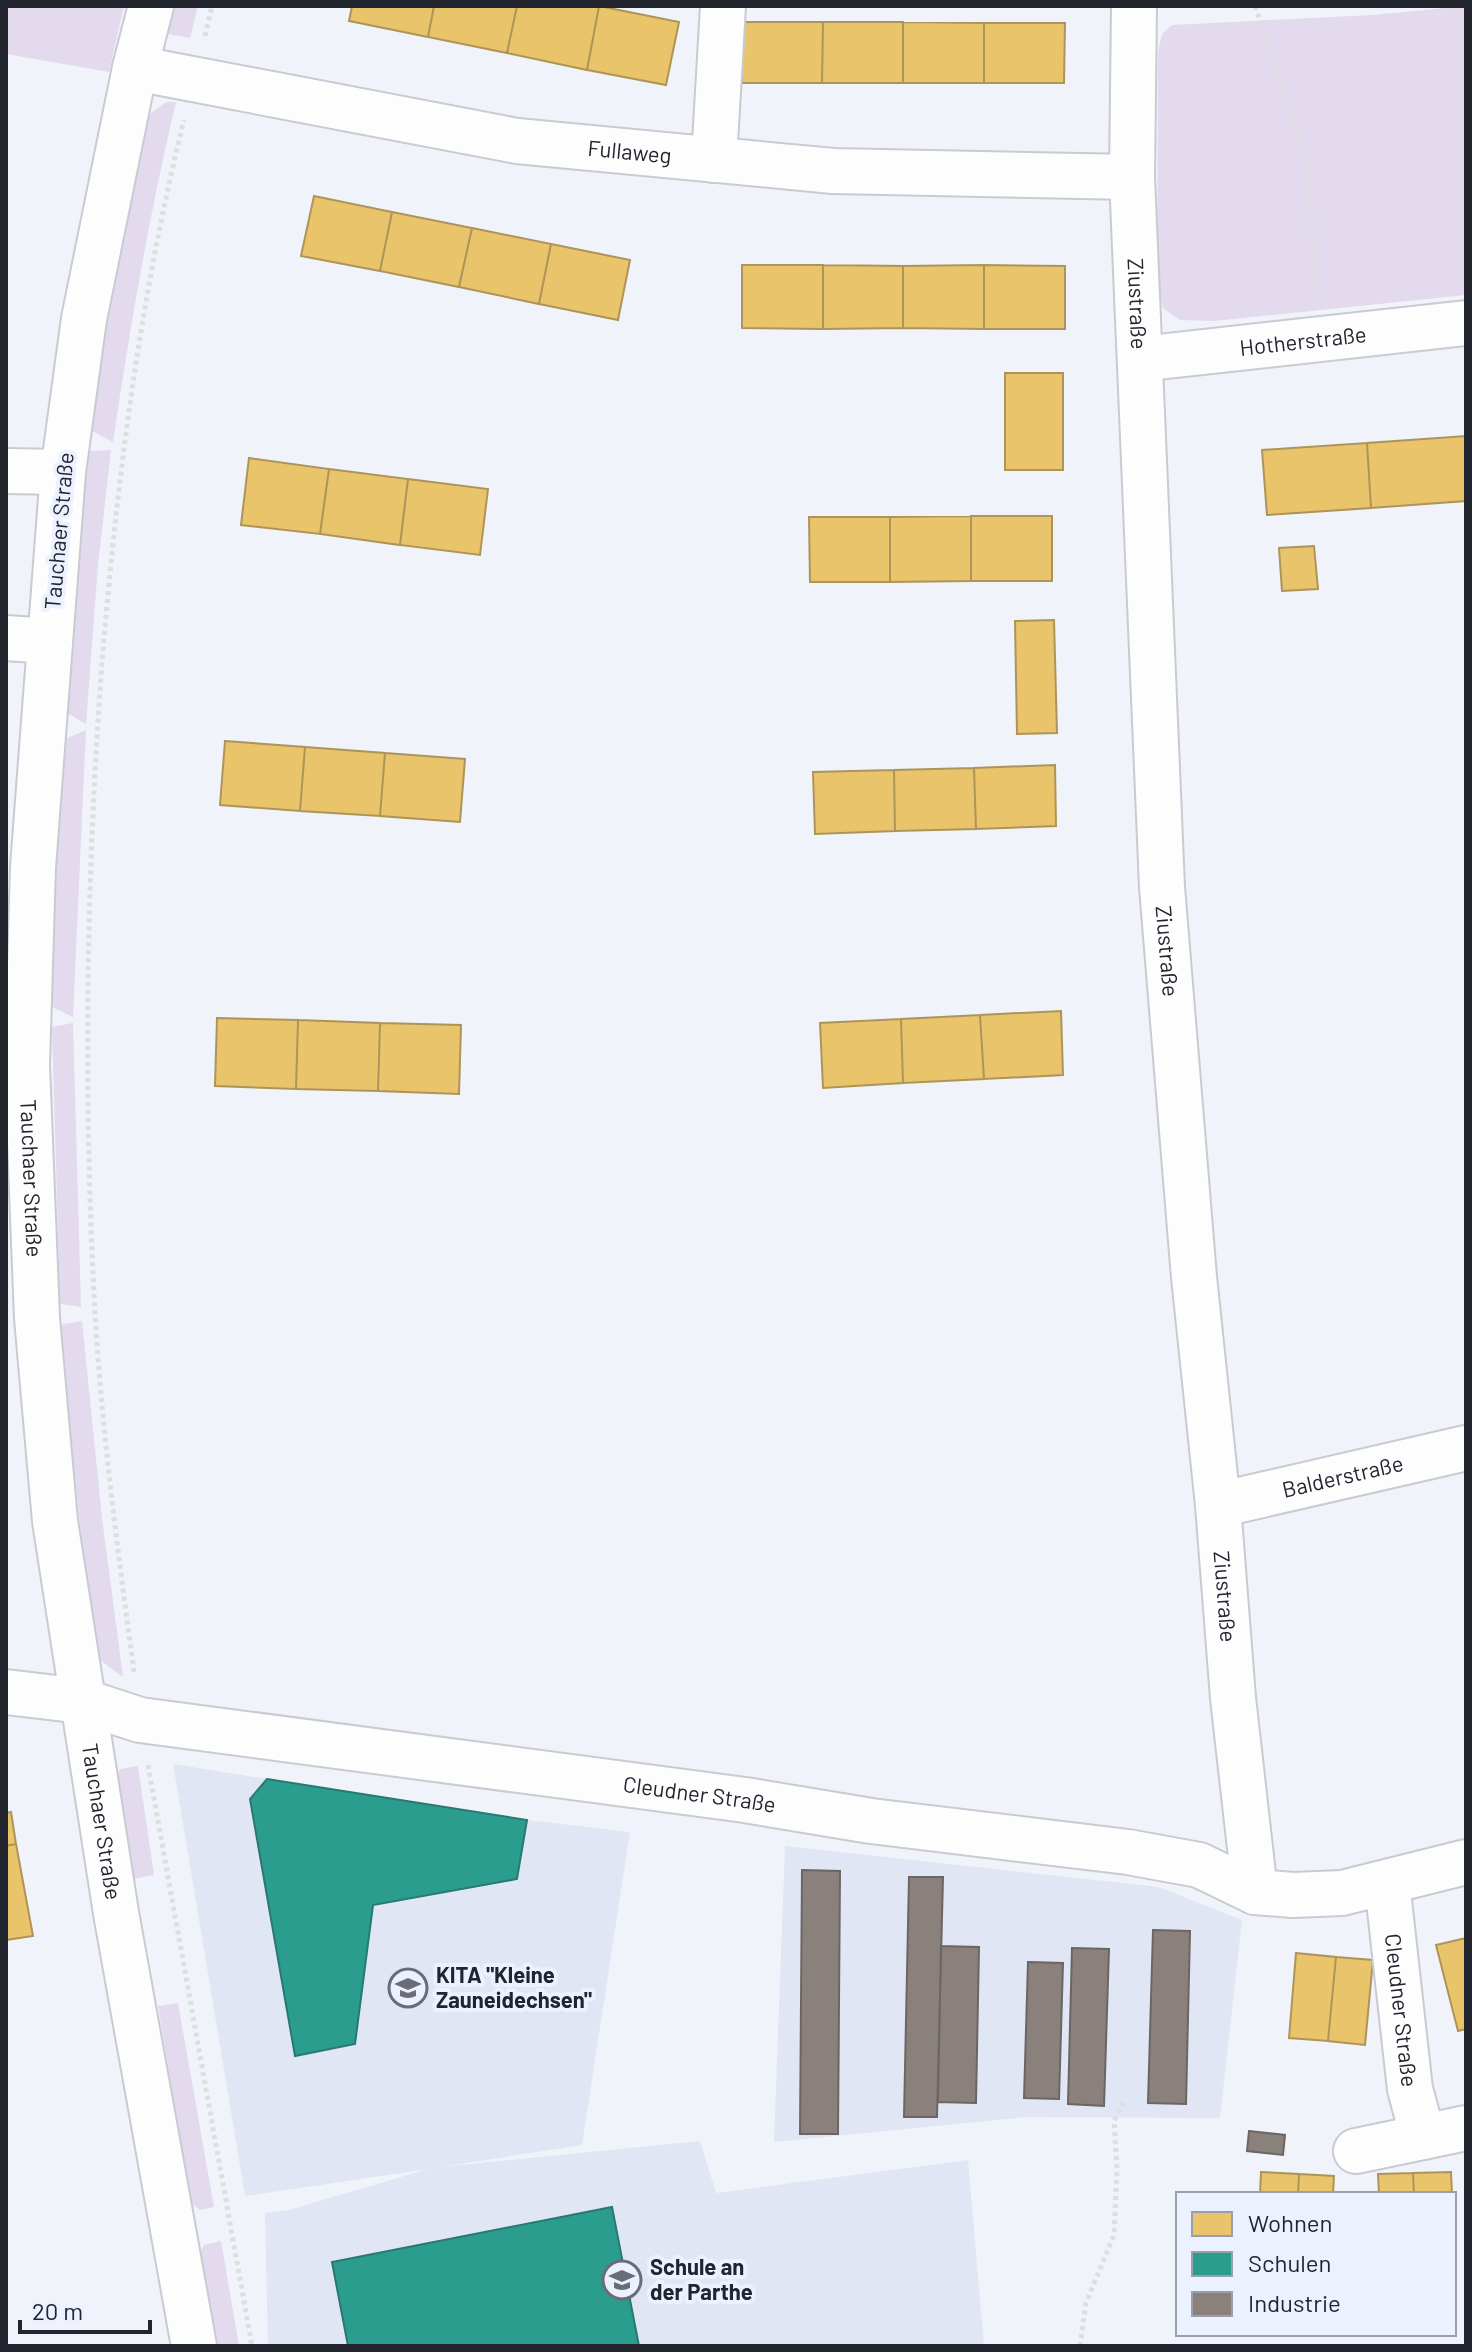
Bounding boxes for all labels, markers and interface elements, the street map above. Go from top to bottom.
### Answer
street label: Fullaweg [587,134,673,168]
street label: Ziustraße [1123,258,1153,350]
street label: Hotherstraße [1238,320,1368,360]
street label: Tauchaer Straße [38,451,78,611]
street label: Ziustraße [1152,904,1185,998]
street label: Tauchaer Straße [16,1099,49,1258]
street label: Balderstraße [1279,1449,1406,1502]
street label: Ziustraße [1210,1550,1243,1643]
street label: Tauchaer Straße [78,1741,128,1902]
street label: Cleudner Straße [622,1770,778,1817]
street label: Cleudner Straße [1381,1932,1424,2088]
place label: KITA "Kleine Zauneidechsen" [436,1961,592,2012]
school or university icon: KITA "Kleine Zauneidechsen" [387,1967,429,2009]
legend [1176,2192,1456,2336]
text: Wohnen [1248,2208,1332,2237]
text: Schulen [1248,2248,1332,2277]
place label: Schule an der Parthe [650,2253,753,2304]
school or university icon: Schule an der Parthe [601,2259,643,2301]
scale bar [20,2284,150,2334]
text: Industrie [1248,2288,1341,2317]
text: 20 m [32,2296,83,2325]

